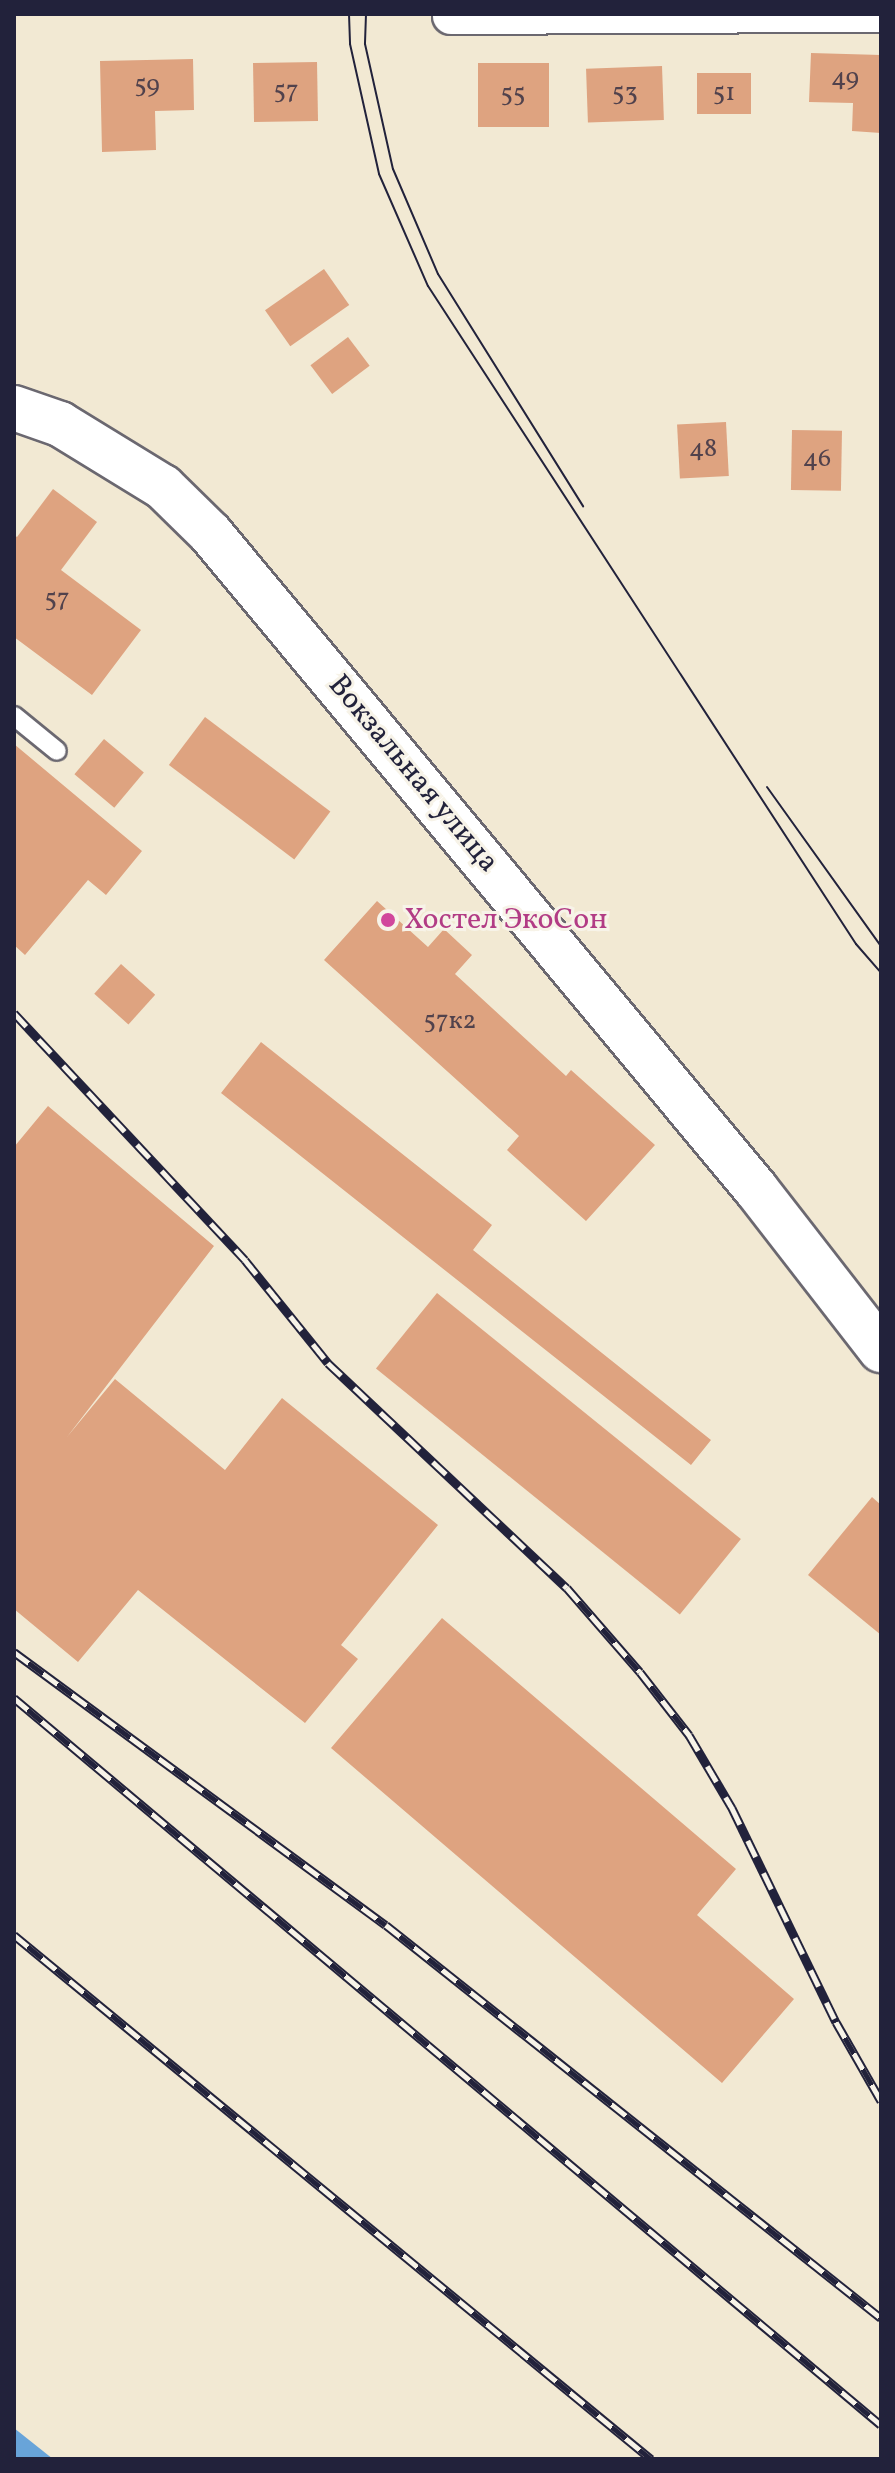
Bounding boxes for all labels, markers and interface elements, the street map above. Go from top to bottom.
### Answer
house number: 49 [831,63,859,95]
house number: 59 [134,70,160,102]
house number: 57 [273,76,299,108]
house number: 53 [612,78,638,110]
house number: 51 [713,78,735,110]
house number: 55 [500,79,526,111]
house number: 48 [689,434,717,466]
house number: 46 [803,444,831,476]
house number: 57 [44,584,70,616]
street label: Вокзальная улица [320,667,506,881]
place label: Хостел ЭкоСон [404,902,607,938]
marker: Хостел ЭкоСон [379,911,397,929]
house number: 57к2 [424,1006,476,1038]

